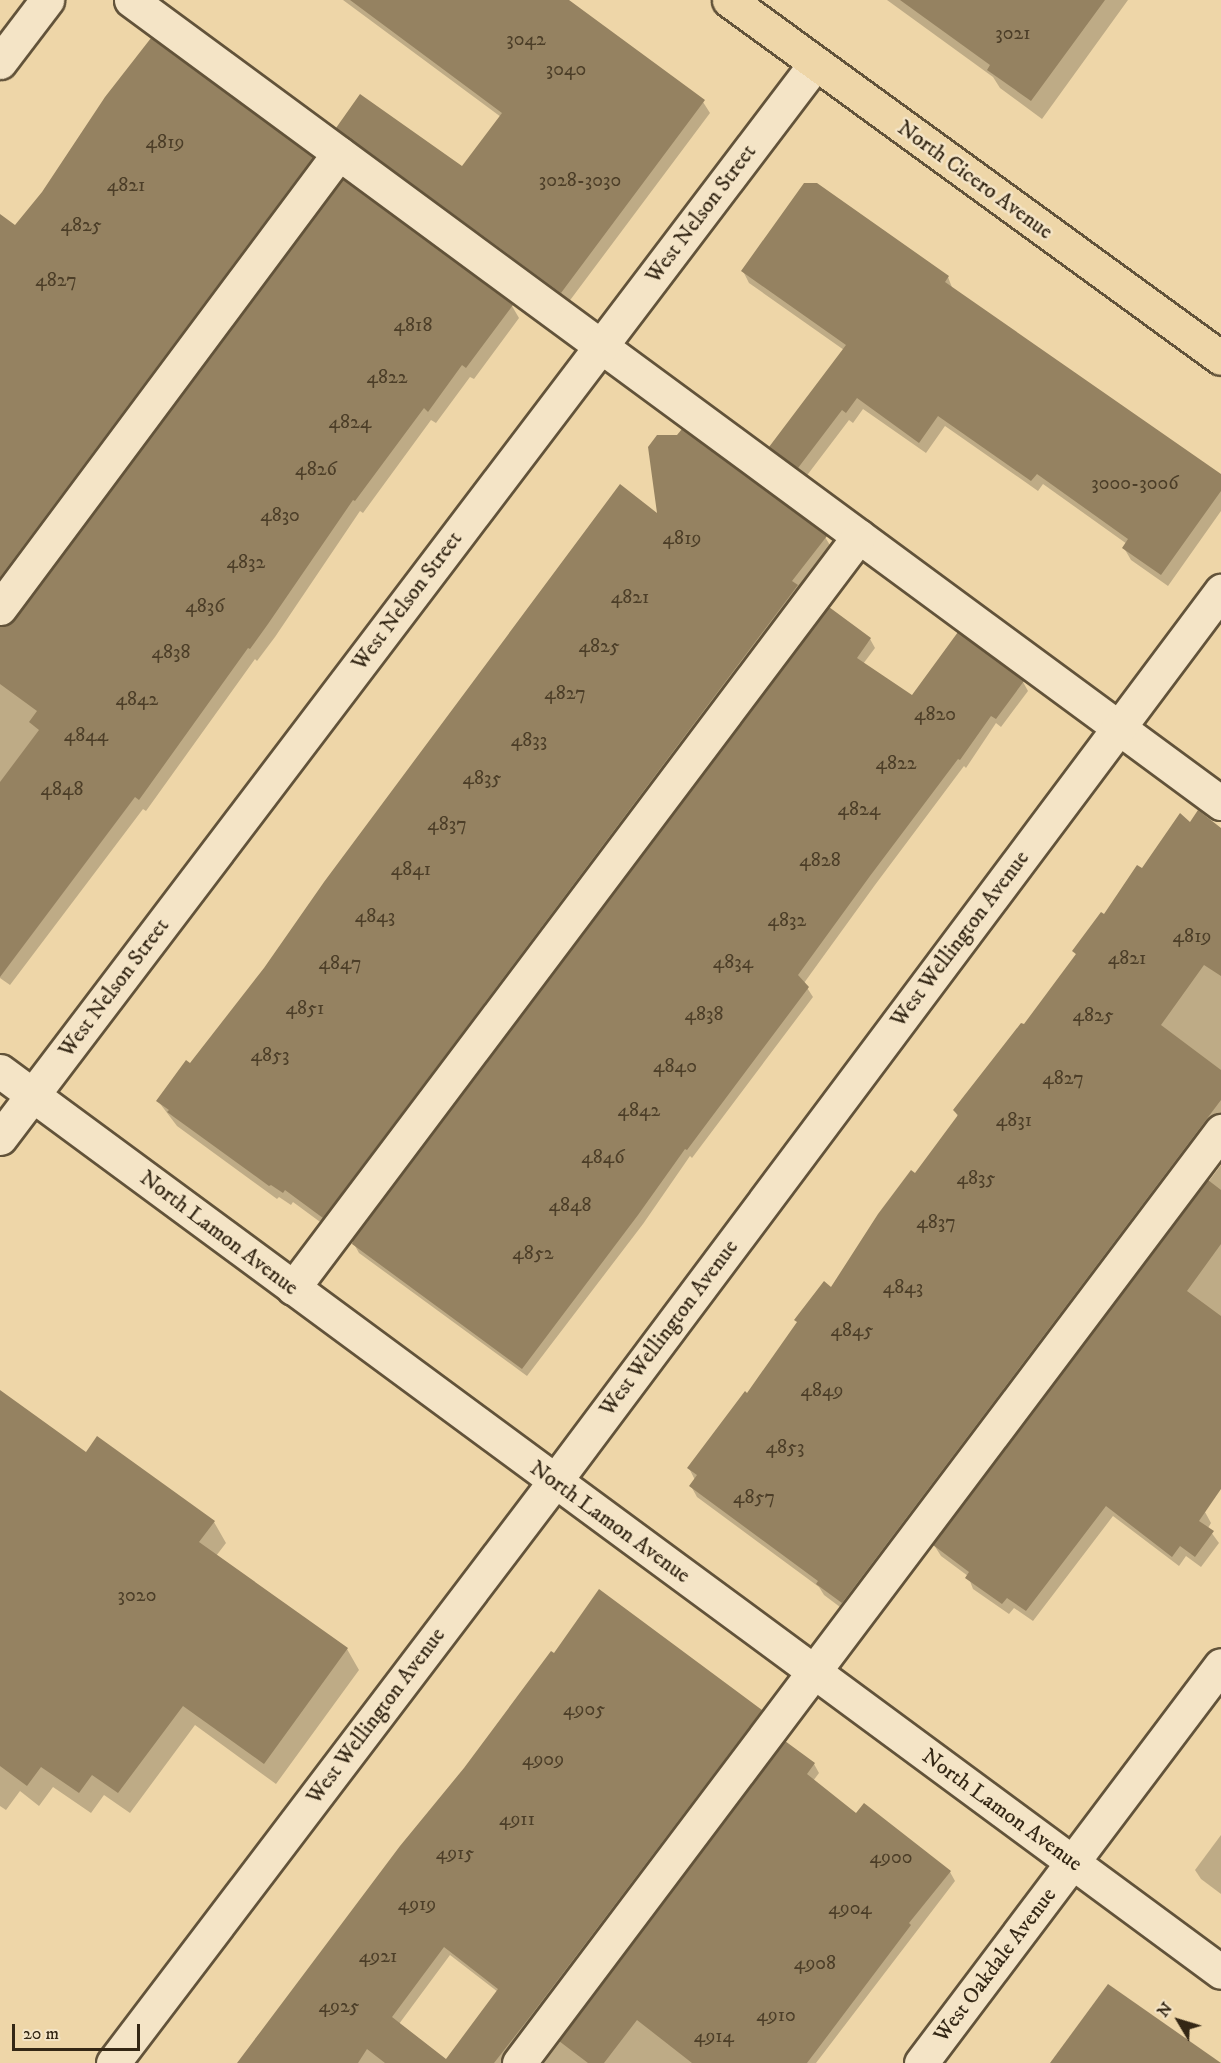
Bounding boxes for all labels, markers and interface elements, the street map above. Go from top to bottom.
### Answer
house number: 3021 [995,21,1031,45]
house number: 3042 [506,27,546,51]
house number: 3040 [546,57,586,81]
street label: North Cicero Avenue [892,115,1058,245]
house number: 4819 [146,130,184,154]
street label: West Nelson Street [640,139,762,289]
house number: 3028-3030 [539,168,621,192]
house number: 4821 [107,173,145,197]
house number: 4825 [60,213,102,237]
house number: 4827 [35,268,77,292]
house number: 4818 [394,313,432,337]
house number: 4822 [366,365,408,389]
house number: 4824 [329,410,371,434]
house number: 4826 [295,457,337,481]
house number: 3000-3006 [1091,471,1179,495]
house number: 4830 [260,503,300,527]
street label: West Nelson Street [346,526,468,676]
house number: 4819 [663,526,701,550]
house number: 4832 [227,550,265,574]
house number: 4821 [611,585,649,609]
house number: 4836 [185,594,225,618]
house number: 4825 [578,634,620,658]
house number: 4838 [152,640,190,664]
house number: 4827 [544,681,586,705]
house number: 4842 [116,687,158,711]
house number: 4820 [914,702,956,726]
house number: 4844 [64,723,108,747]
house number: 4833 [511,728,547,752]
house number: 4822 [875,751,917,775]
house number: 4835 [463,766,501,790]
house number: 4848 [40,777,84,801]
house number: 4824 [838,797,880,821]
house number: 4837 [427,812,467,836]
street label: West Wellington Avenue [885,846,1035,1032]
house number: 4828 [799,848,841,872]
house number: 4841 [391,857,431,881]
house number: 4843 [355,904,395,928]
house number: 4832 [768,908,806,932]
street label: West Nelson Street [53,913,175,1063]
house number: 4819 [1173,924,1211,948]
house number: 4821 [1108,946,1146,970]
house number: 4834 [713,950,753,974]
house number: 4847 [319,951,361,975]
house number: 4851 [286,996,324,1020]
house number: 4838 [685,1002,723,1026]
house number: 4825 [1072,1003,1114,1027]
house number: 4853 [251,1043,289,1067]
house number: 4840 [653,1054,697,1078]
house number: 4827 [1042,1066,1084,1090]
house number: 4842 [618,1098,660,1122]
house number: 4831 [996,1108,1032,1132]
house number: 4846 [581,1145,625,1169]
street label: North Lamon Avenue [135,1165,303,1301]
house number: 4835 [957,1166,995,1190]
house number: 4848 [548,1193,592,1217]
house number: 4837 [916,1210,956,1234]
street label: West Wellington Avenue [594,1235,744,1421]
house number: 4852 [512,1241,554,1265]
house number: 4843 [883,1275,923,1299]
house number: 4845 [831,1318,873,1342]
house number: 4849 [800,1378,844,1402]
house number: 4853 [766,1435,804,1459]
street label: North Lamon Avenue [525,1455,695,1589]
house number: 4857 [733,1485,775,1509]
house number: 3020 [118,1583,156,1607]
street label: West Wellington Avenue [301,1623,451,1809]
house number: 4905 [563,1697,605,1721]
street label: North Lamon Avenue [917,1743,1087,1877]
house number: 4909 [522,1747,564,1771]
house number: 4911 [499,1807,535,1831]
house number: 4915 [436,1841,474,1865]
house number: 4900 [869,1845,913,1869]
street label: West Oakdale Avenue [928,1882,1062,2048]
house number: 4919 [398,1892,436,1916]
house number: 4904 [828,1896,872,1920]
house number: 4921 [359,1944,397,1968]
house number: 4908 [794,1951,836,1975]
north arrow [1149,1991,1209,2051]
house number: 4925 [318,1994,360,2018]
text: N [1153,1999,1177,2021]
house number: 4910 [756,2003,796,2027]
scale bar [15,2012,142,2050]
text: 20 m [23,2023,59,2045]
house number: 4914 [694,2024,734,2048]

